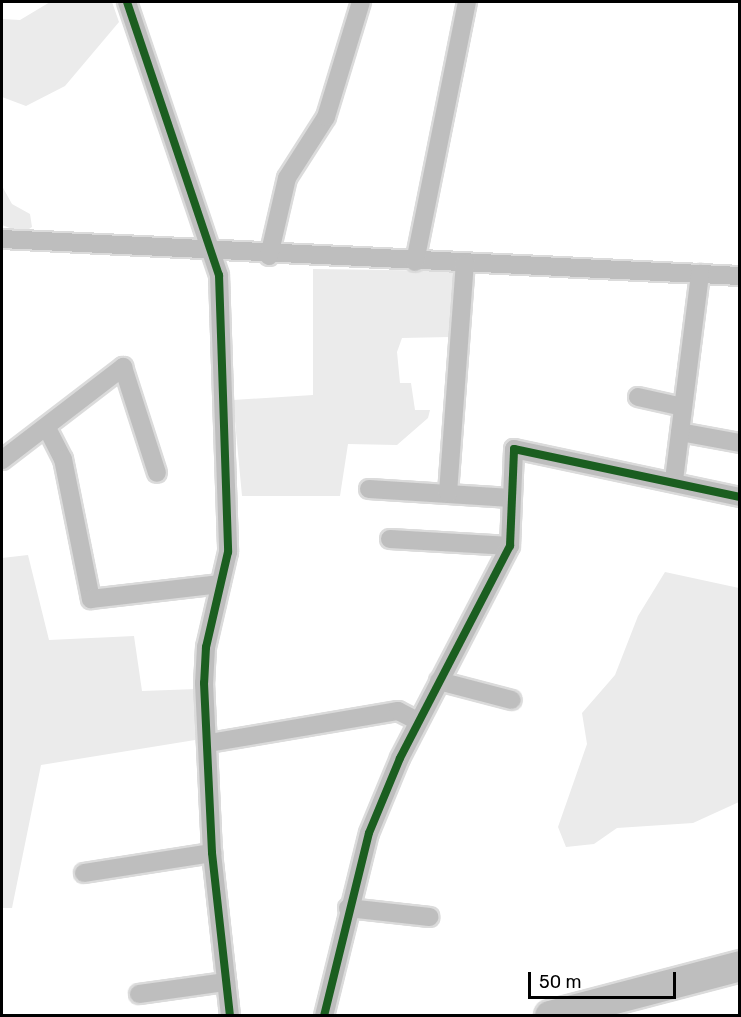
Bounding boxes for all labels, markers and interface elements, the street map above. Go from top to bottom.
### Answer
scale bar [531,960,680,998]
text: 50 m [539,971,582,993]

